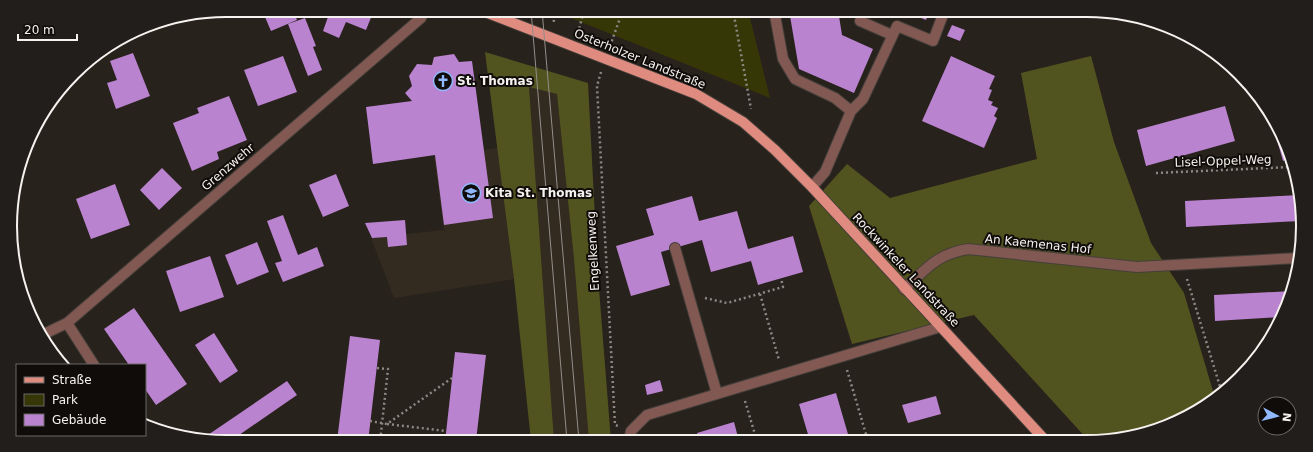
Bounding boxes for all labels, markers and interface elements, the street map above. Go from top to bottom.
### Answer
scale bar [18,16,77,42]
text: 20 m [24,23,55,37]
street label: Osterholzer Landstraße [572,26,708,92]
church icon: St. Thomas [432,70,454,92]
place label: St. Thomas [457,74,533,88]
street label: Grenzwehr [199,140,257,194]
street label: Lisel-Oppel-Weg [1174,152,1272,170]
school or university icon: Kita St. Thomas [460,182,482,204]
place label: Kita St. Thomas [485,186,592,200]
street label: Rockwinkeler Landstraße [850,210,962,330]
street label: Engelkenweg [584,211,602,291]
street label: An Kaemenas Hof [984,231,1093,257]
legend [16,364,146,436]
text: Straße [52,373,92,387]
text: Park [52,393,78,407]
north arrow [1257,396,1297,436]
text: N [1279,412,1293,423]
text: Gebäude [52,413,106,427]

